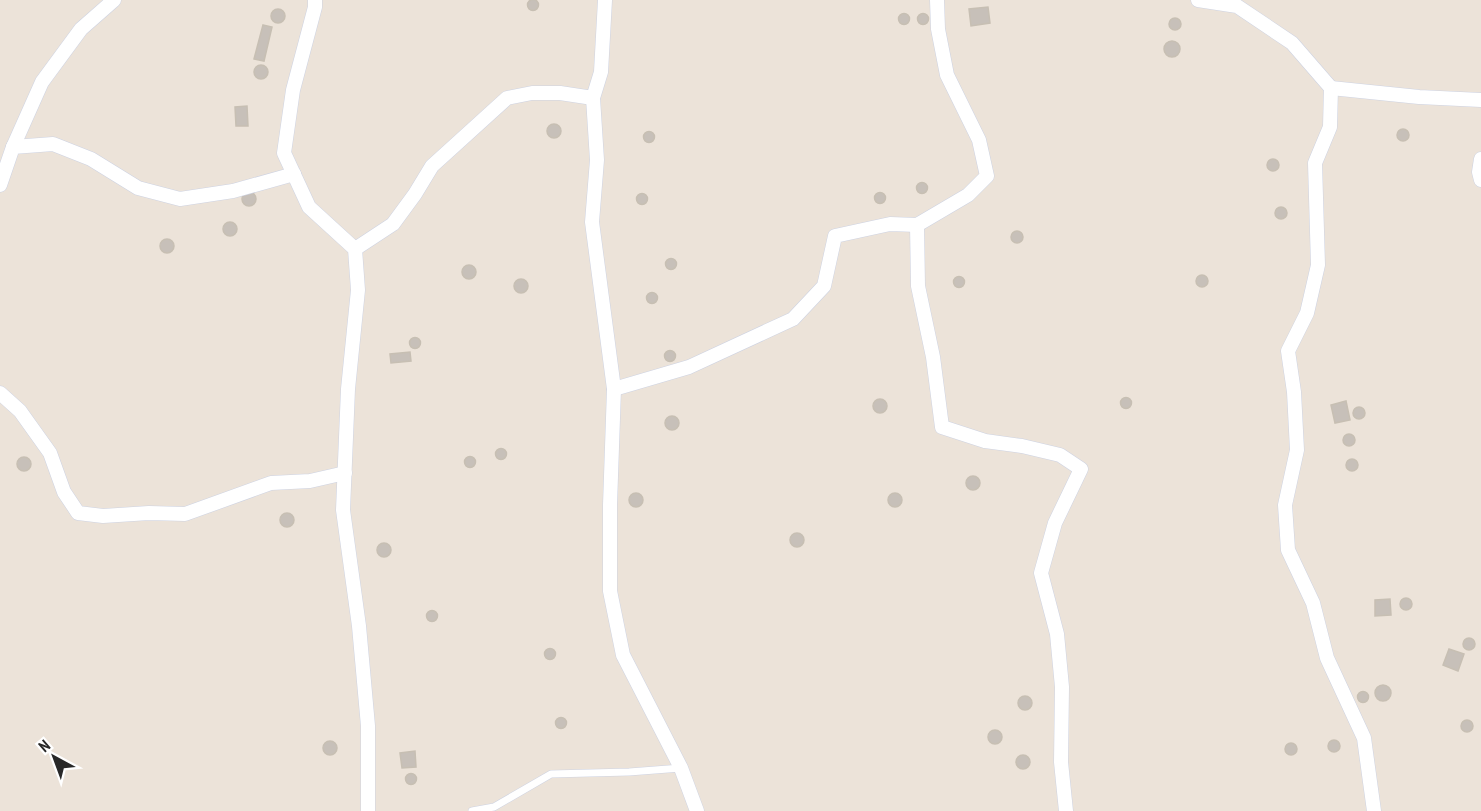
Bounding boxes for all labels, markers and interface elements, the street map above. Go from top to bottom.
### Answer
north arrow [24,727,84,787]
text: N [34,735,54,756]

